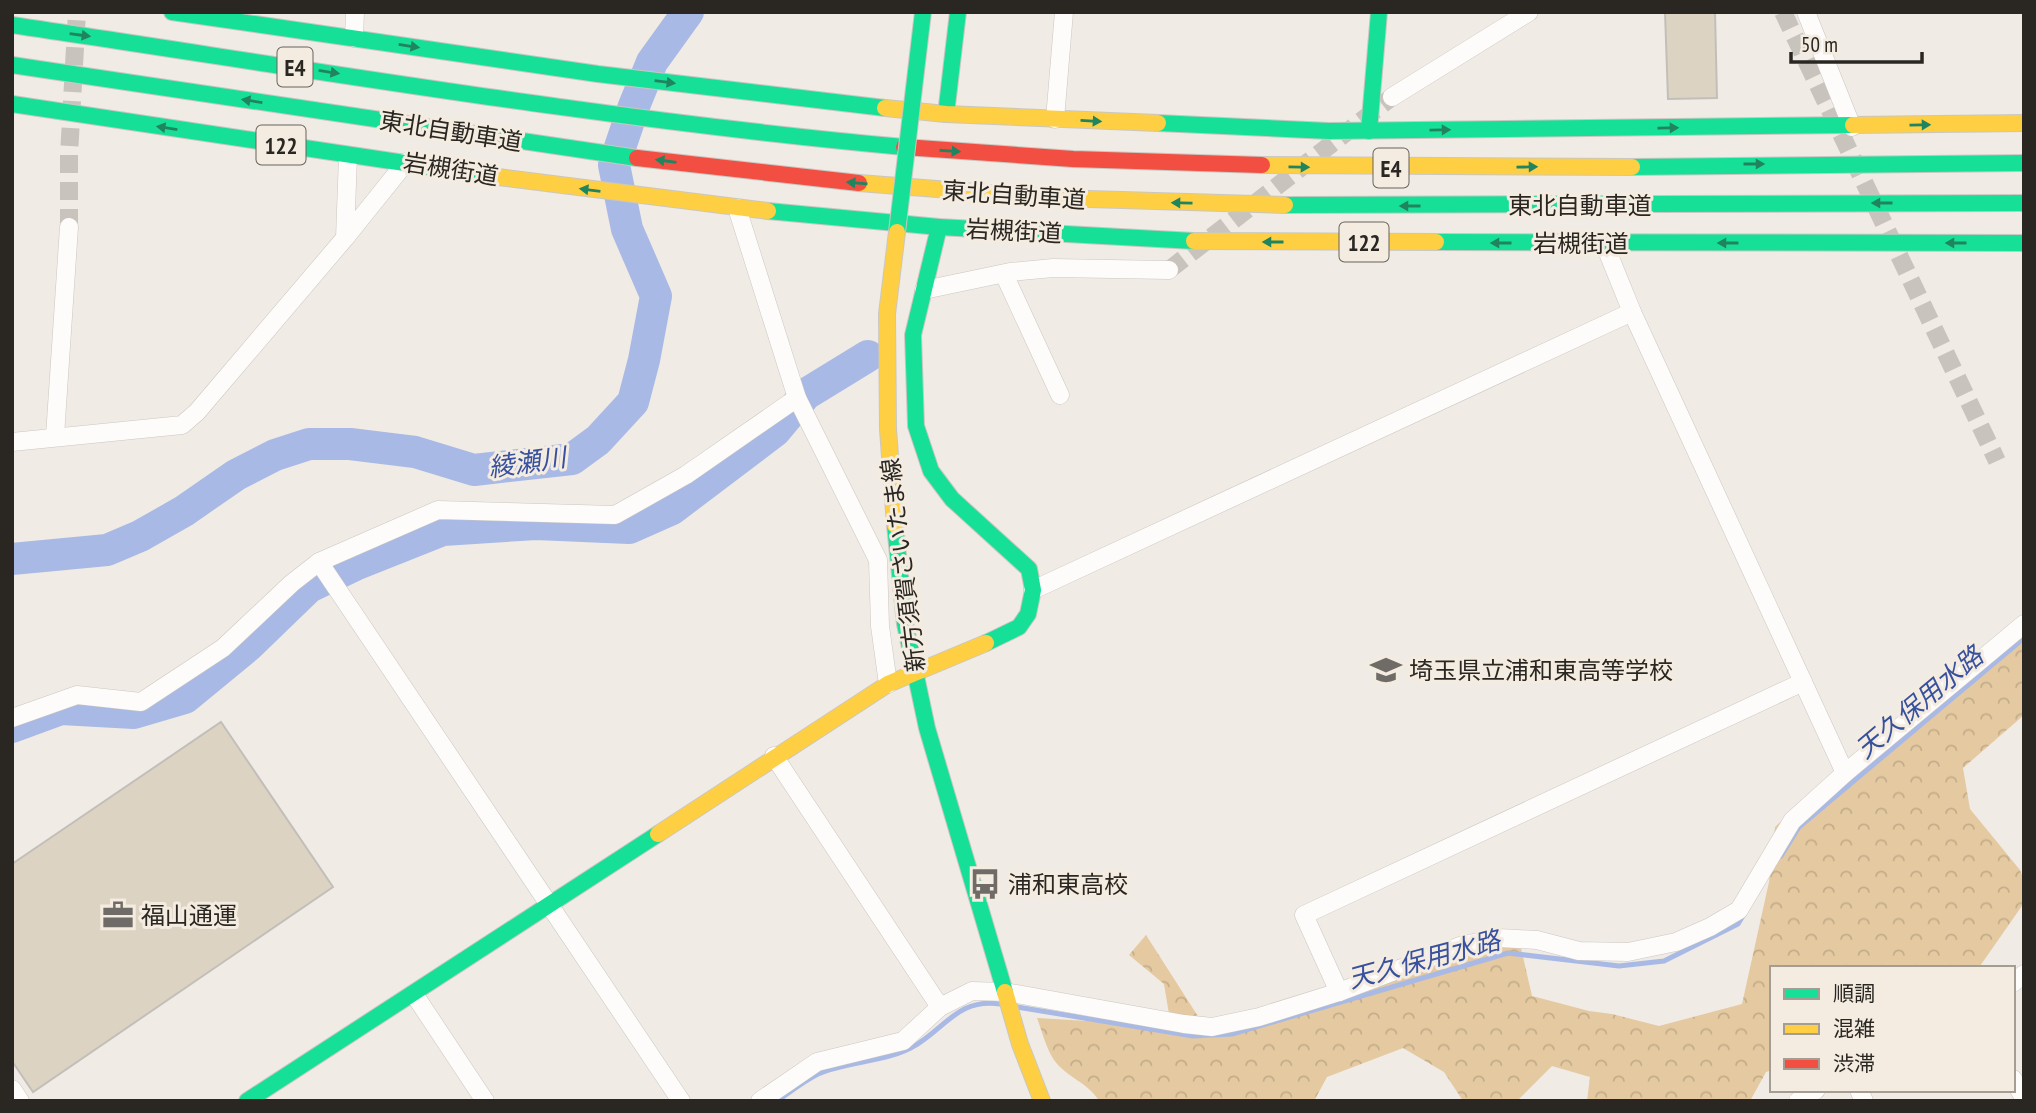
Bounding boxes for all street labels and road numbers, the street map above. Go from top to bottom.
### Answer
road number: E4 [278,48,312,86]
street label: 東北自動車道 [377,104,525,158]
road number: 122 [256,126,306,164]
street label: 岩槻街道 [401,146,501,192]
road number: E4 [1374,148,1408,188]
street label: 東北自動車道 [941,175,1087,215]
street label: 東北自動車道 [1508,190,1652,221]
street label: 岩槻街道 [965,213,1063,249]
road number: 122 [1340,222,1388,262]
street label: 岩槻街道 [1533,228,1629,259]
street label: 新方須賀さいたま線 [874,456,932,674]

